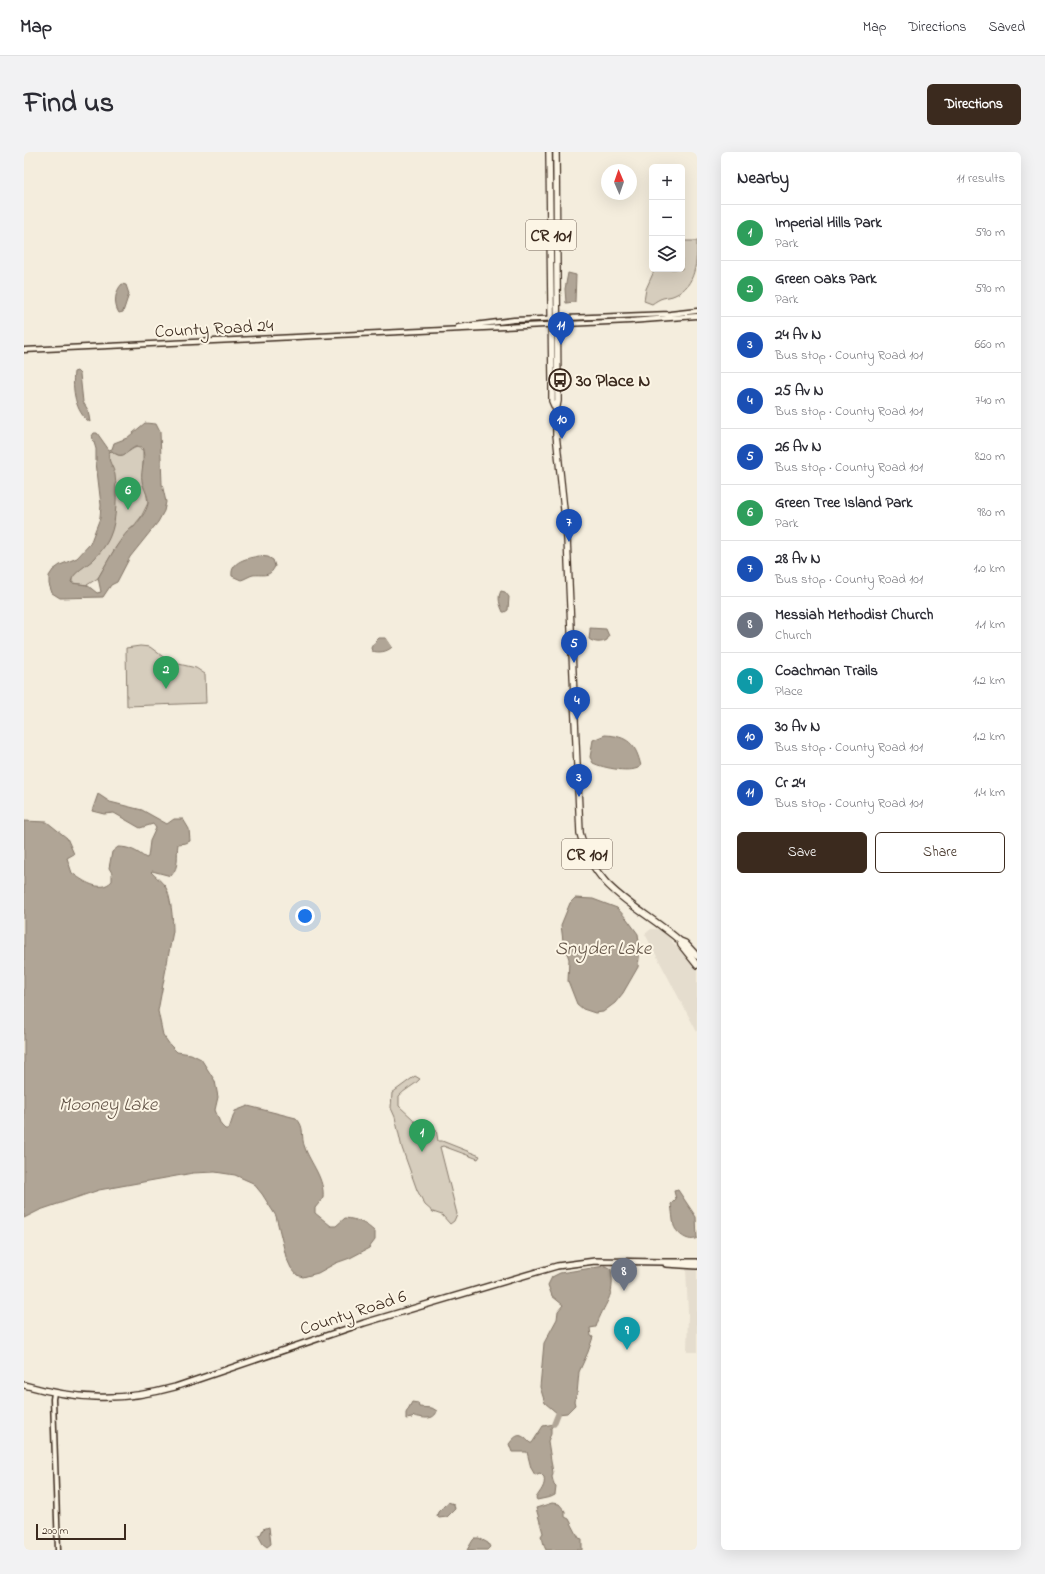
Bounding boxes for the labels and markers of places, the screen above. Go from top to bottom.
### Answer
pin: 11 [548,312,574,345]
bus stop icon: 30 Place N [547,367,573,393]
place label: 30 Place N [575,369,651,395]
pin: 10 [549,406,575,439]
pin: 6 [115,477,141,510]
pin: 7 [556,509,582,542]
pin: 5 [561,630,587,663]
pin: 2 [153,656,179,689]
pin: 4 [564,687,590,720]
pin: 3 [566,764,592,797]
pin: 1 [409,1119,435,1152]
pin: 8 [611,1258,637,1291]
pin: 9 [614,1317,640,1350]

